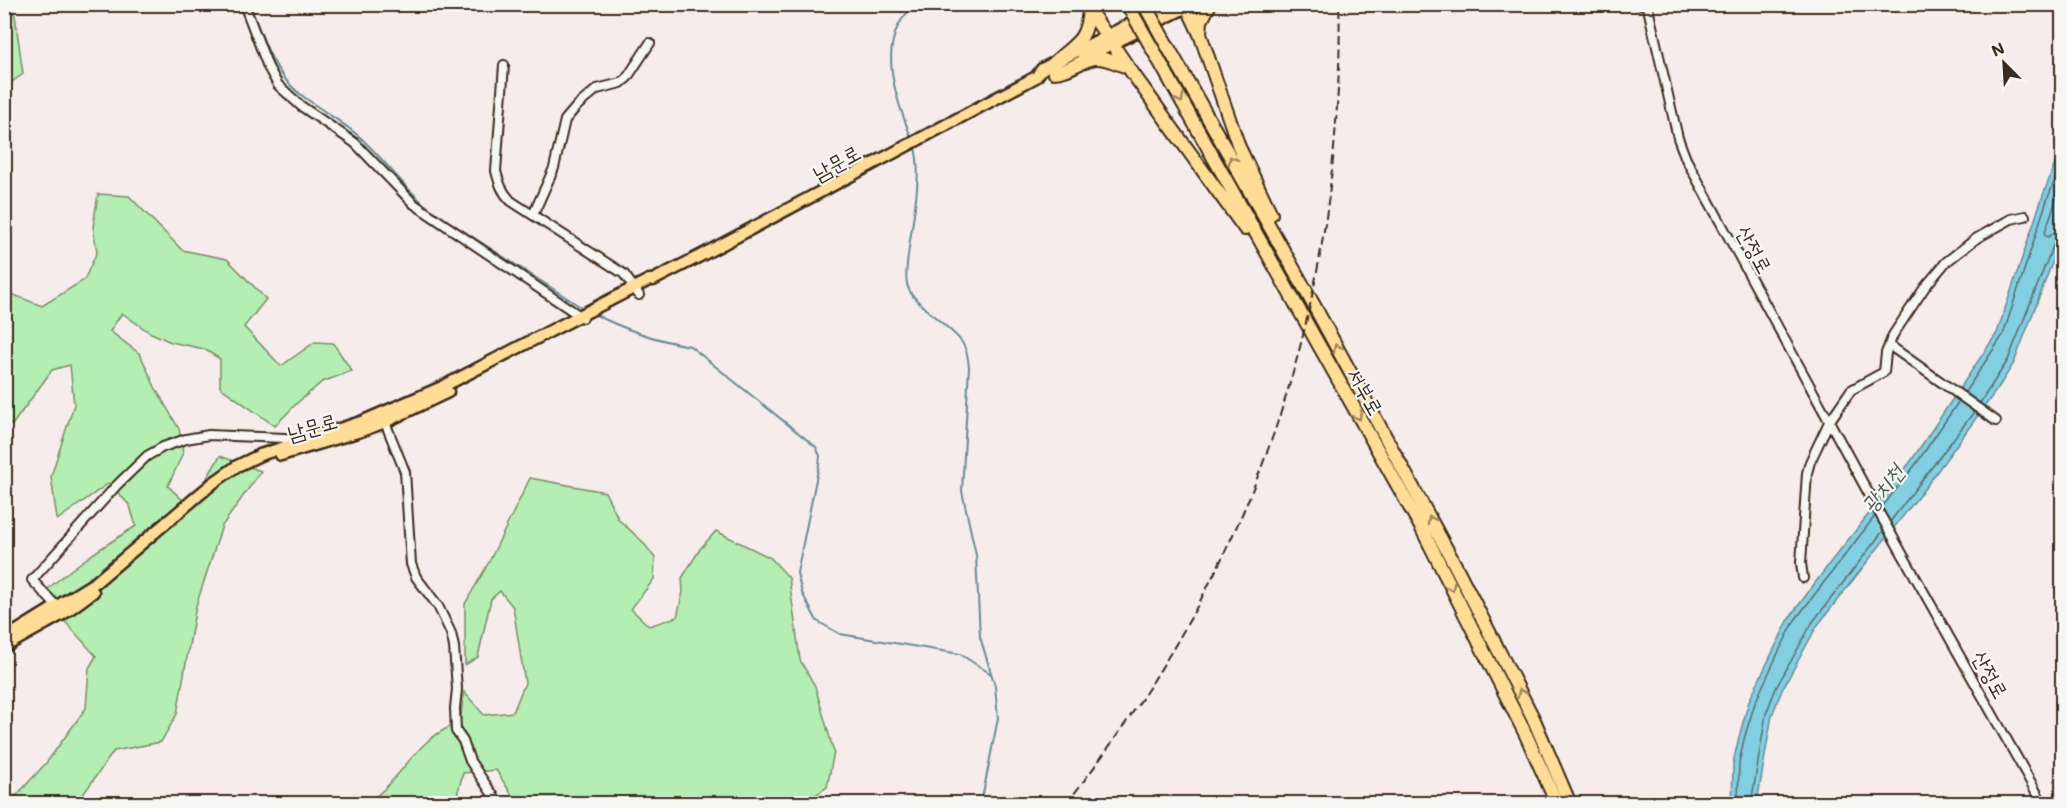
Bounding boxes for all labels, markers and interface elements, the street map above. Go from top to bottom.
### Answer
north arrow [1974,33,2034,93]
text: N [1988,37,2008,61]
one-way arrow [1173,93,1184,103]
street label: 남문로 [807,138,865,186]
one-way arrow [1228,156,1239,166]
street label: 산정로 [1731,220,1779,278]
one-way arrow [1333,344,1344,354]
street label: 서부로 [1342,362,1390,420]
street label: 남문로 [284,406,340,446]
one-way arrow [1351,409,1362,420]
water label: 광치천 [1854,456,1911,518]
one-way arrow [1427,515,1438,526]
one-way arrow [1444,581,1456,592]
street label: 산정로 [1967,645,2015,703]
one-way arrow [1516,688,1528,699]

